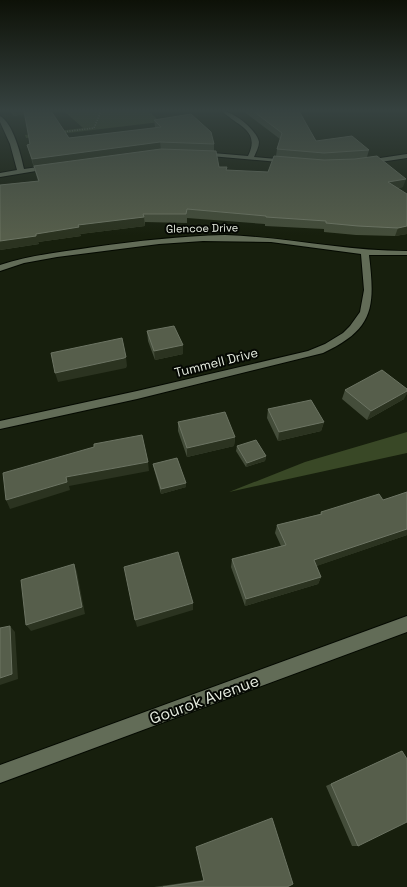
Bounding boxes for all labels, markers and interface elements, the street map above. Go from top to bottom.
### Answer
street label: Glencoe Drive [166,220,238,236]
street label: Tummell Drive [173,344,260,381]
street label: Gourok Avenue [147,670,262,729]

